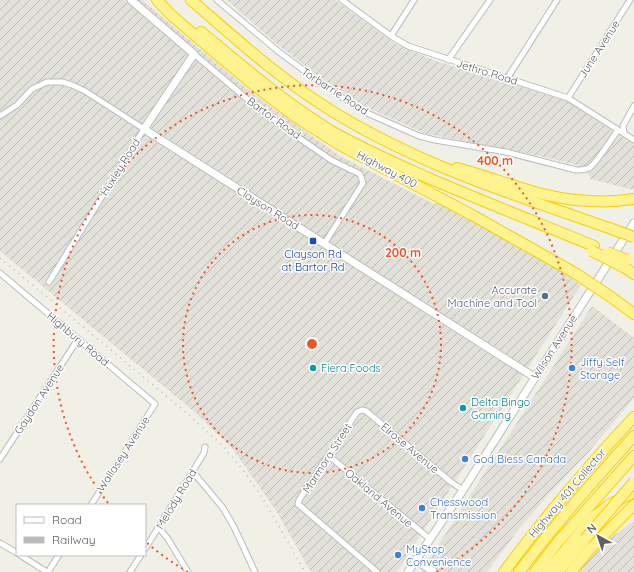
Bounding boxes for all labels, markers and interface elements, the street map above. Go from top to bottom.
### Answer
street label: June Avenue [575,18,623,80]
street label: Jethro Road [455,56,519,88]
street label: Torbarrie Road [299,64,371,118]
street label: Bartor Road [244,94,304,142]
street label: Huxley Road [97,136,143,198]
street label: Highway 400 [354,147,420,191]
text: 400 m [477,153,513,168]
street label: Clayson Road [234,183,302,233]
marker: Clayson Rd at Bartor Rd [308,236,318,246]
text: 200 m [385,245,421,260]
place label: Clayson Rd at Bartor Rd [282,247,345,274]
place label: Accurate Machine and Tool [448,283,537,310]
marker: Accurate Machine and Tool [540,291,550,301]
street label: Highbury Road [44,309,112,369]
street label: Wilson Avenue [528,312,580,382]
centre of rings [305,337,319,351]
place label: Jiffy Self Storage [580,355,625,382]
street label: Gaydon Avenue [11,361,67,437]
place label: Fiera Foods [321,361,381,375]
marker: Fiera Foods [308,363,318,373]
marker: Jiffy Self Storage [567,363,577,373]
place label: Delta Bingo Gaming [471,395,531,422]
marker: Delta Bingo Gaming [458,403,468,413]
street label: Wallasey Avenue [93,414,153,494]
street label: Marmora Street [299,420,355,496]
street label: Elrose Avenue [378,420,442,476]
street label: Highway 401 Collector [526,445,609,541]
place label: God Bless Canada [473,452,566,466]
marker: God Bless Canada [460,454,470,464]
street label: Melody Road [153,466,199,532]
street label: Oakland Avenue [342,466,416,530]
place label: Chesswood Transmission [430,495,496,522]
marker: Chesswood Transmission [417,503,427,513]
legend [16,504,146,556]
text: Road [52,512,82,527]
north arrow [578,516,618,556]
text: N [584,520,599,536]
text: Railway [52,532,96,547]
place label: MyStop Convenience [406,542,471,569]
marker: MyStop Convenience [393,550,403,560]

